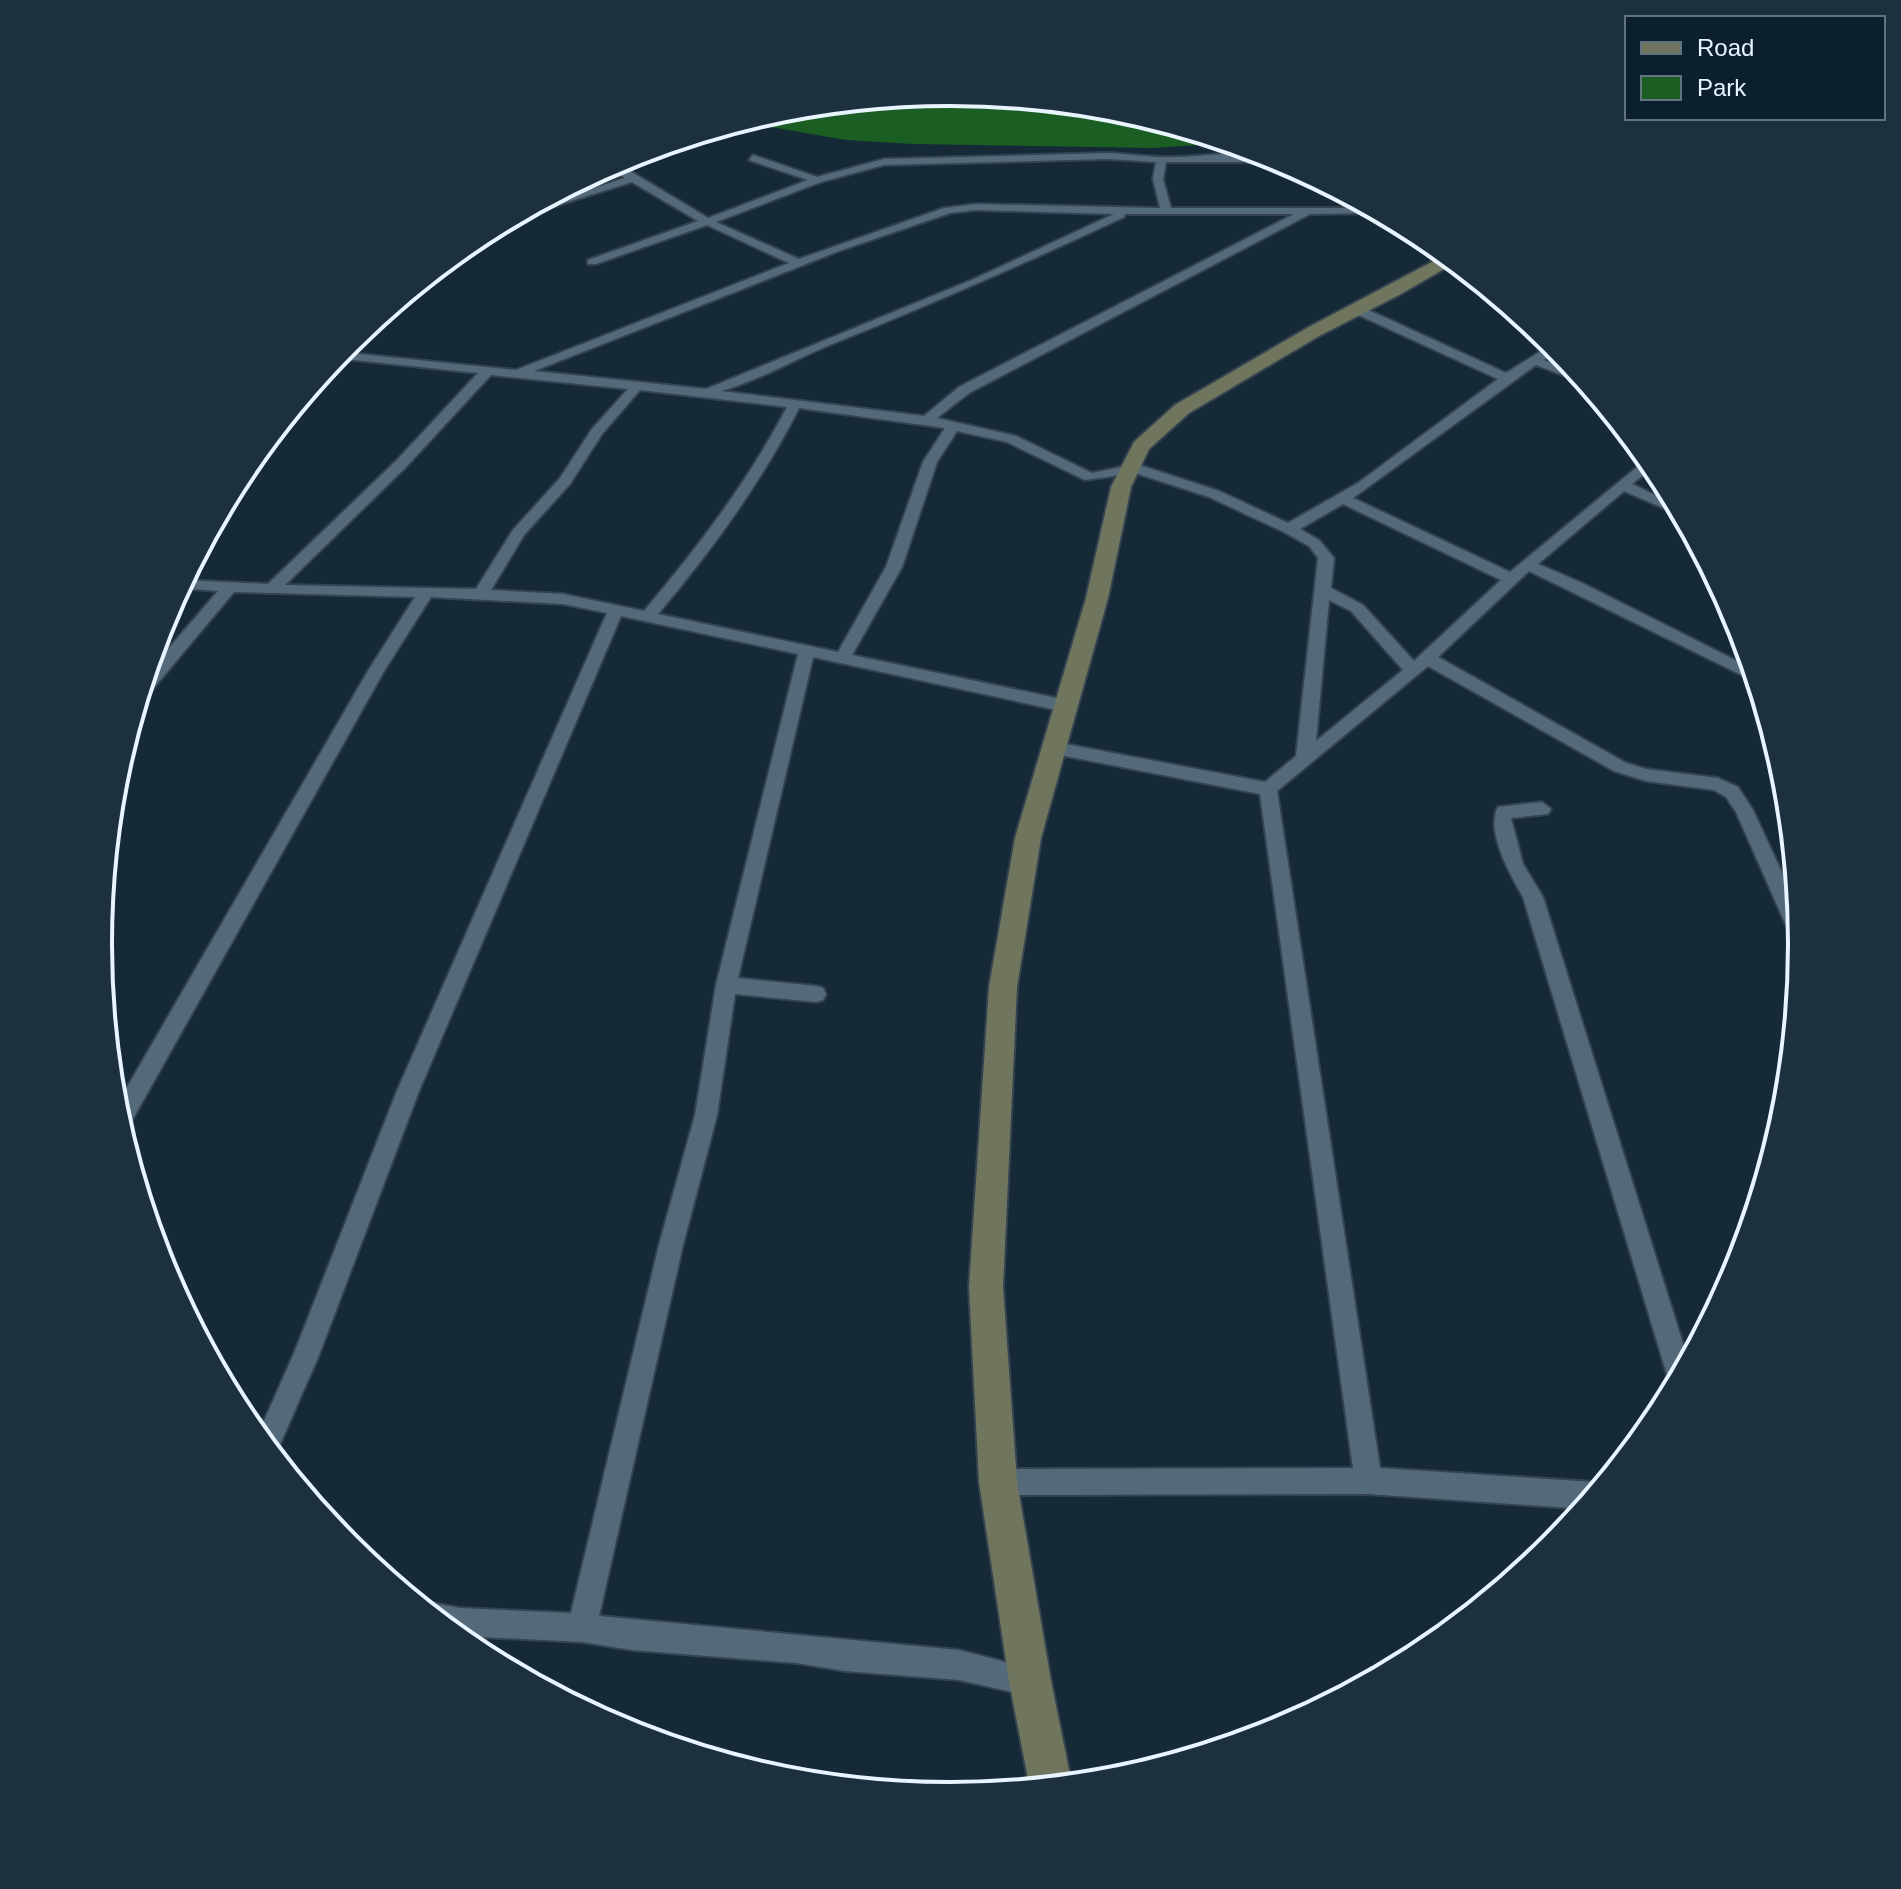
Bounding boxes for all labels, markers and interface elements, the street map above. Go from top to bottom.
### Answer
legend [1625,16,1885,120]
text: Road [1697,34,1754,61]
text: Park [1697,74,1747,101]

